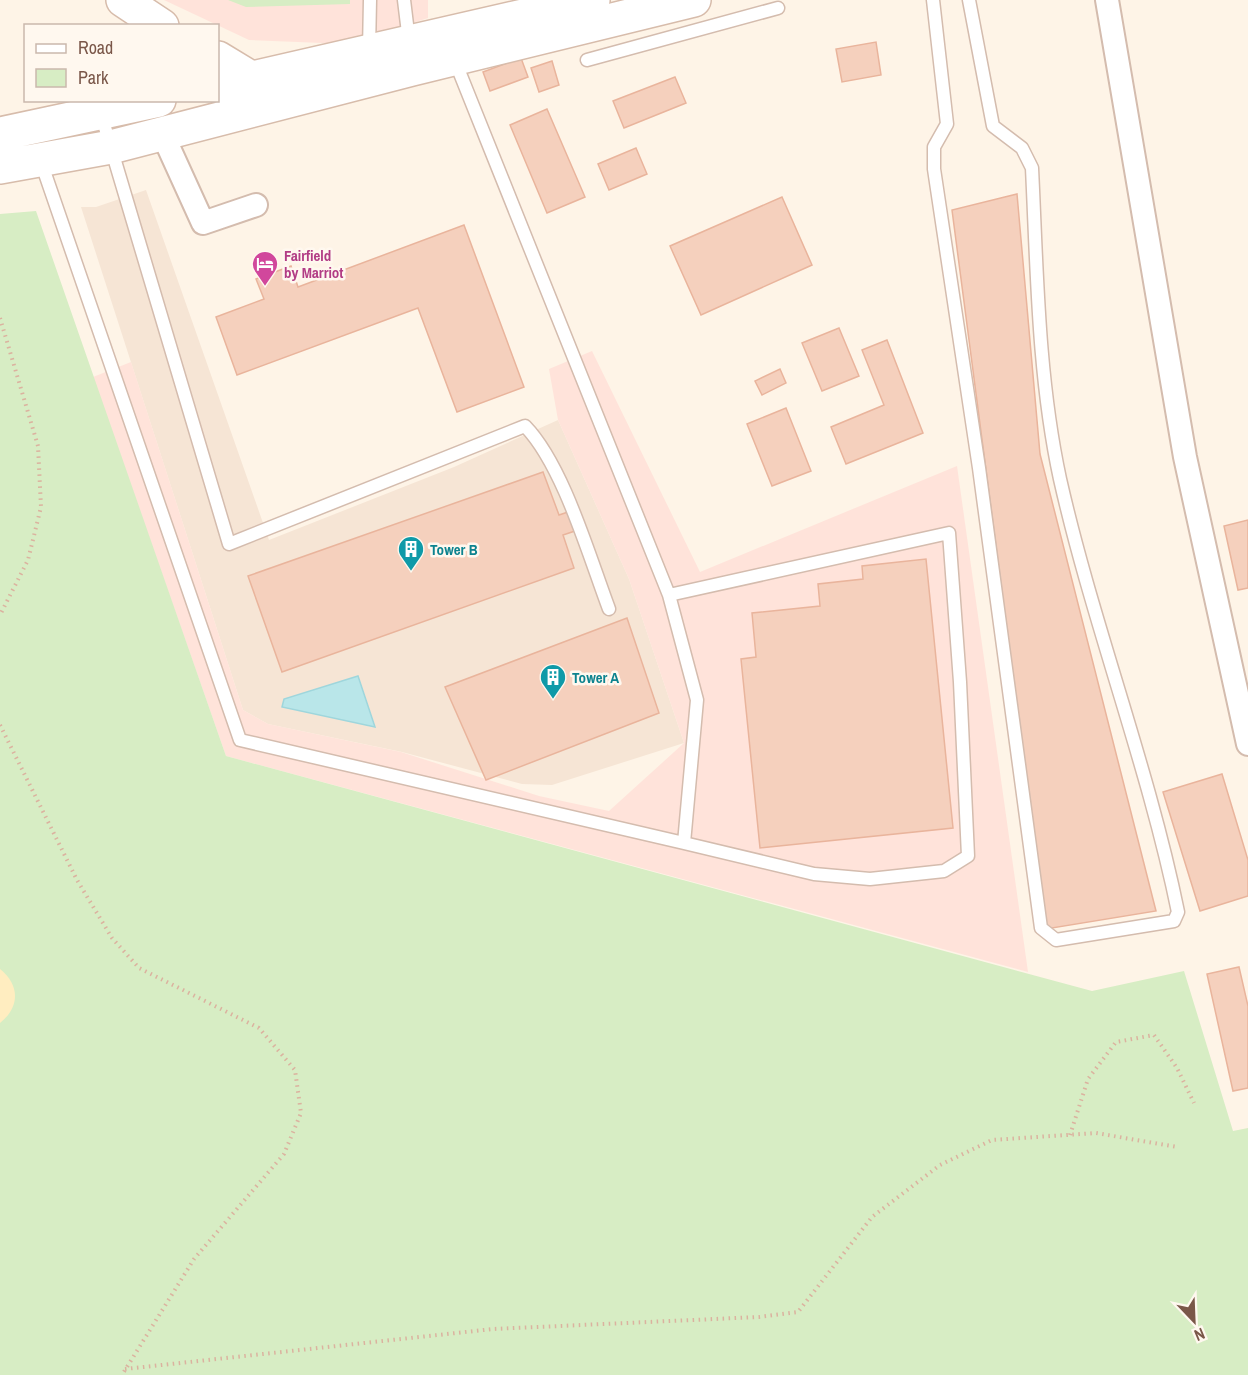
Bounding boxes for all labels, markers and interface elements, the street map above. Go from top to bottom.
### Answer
legend [24,24,219,102]
text: Road [78,35,113,60]
text: Park [78,65,109,90]
place label: Fairfield by Marriot [284,245,343,283]
hotel icon: Fairfield by Marriot [250,249,280,287]
building icon: Tower B [396,534,426,572]
place label: Tower B [430,539,478,560]
building icon: Tower A [538,662,568,700]
place label: Tower A [572,667,619,688]
north arrow [1164,1291,1224,1351]
text: N [1191,1323,1209,1347]

